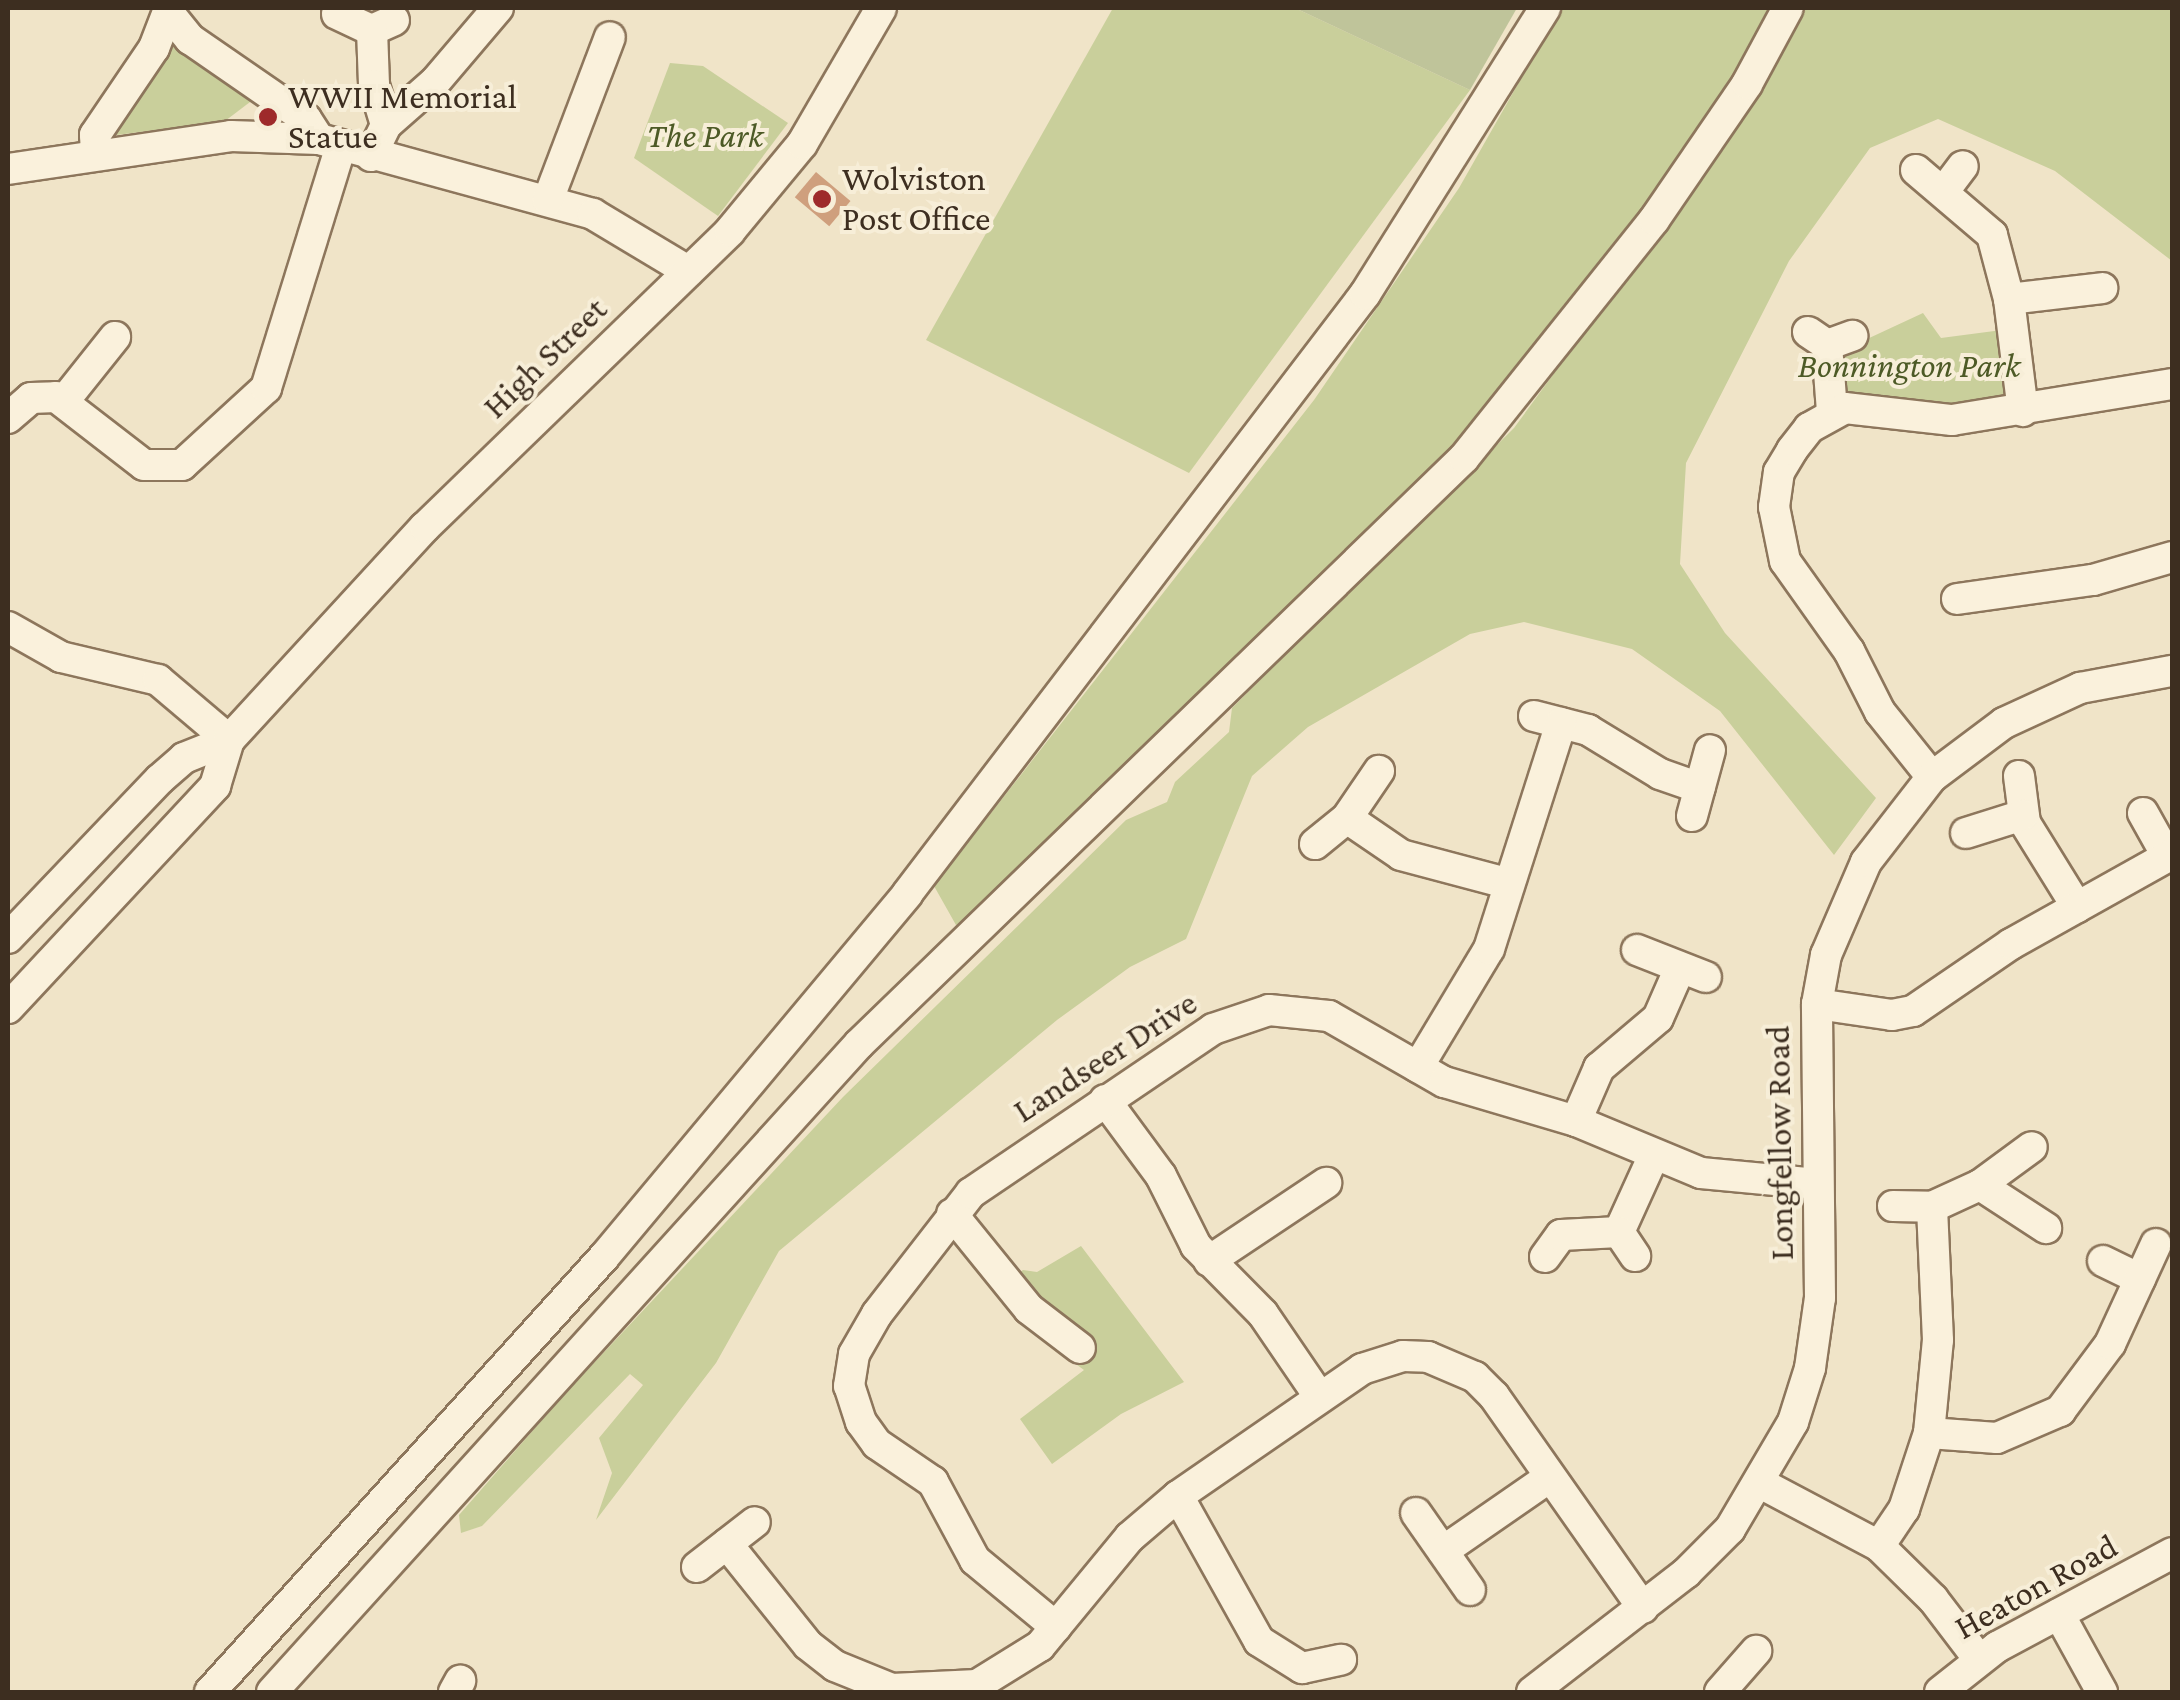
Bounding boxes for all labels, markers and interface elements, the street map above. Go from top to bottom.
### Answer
place label: WWII Memorial Statue [288,76,517,158]
marker: WWII Memorial Statue [257,106,279,128]
park label: The Park [647,115,763,157]
place label: Wolviston Post Office [842,158,990,240]
marker: Wolviston Post Office [811,188,833,210]
street label: High Street [474,289,616,427]
park label: Bonnington Park [1798,345,2020,387]
street label: Landseer Drive [1005,982,1205,1132]
street label: Longfellow Road [1757,1025,1803,1261]
street label: Heaton Road [1947,1525,2125,1649]

